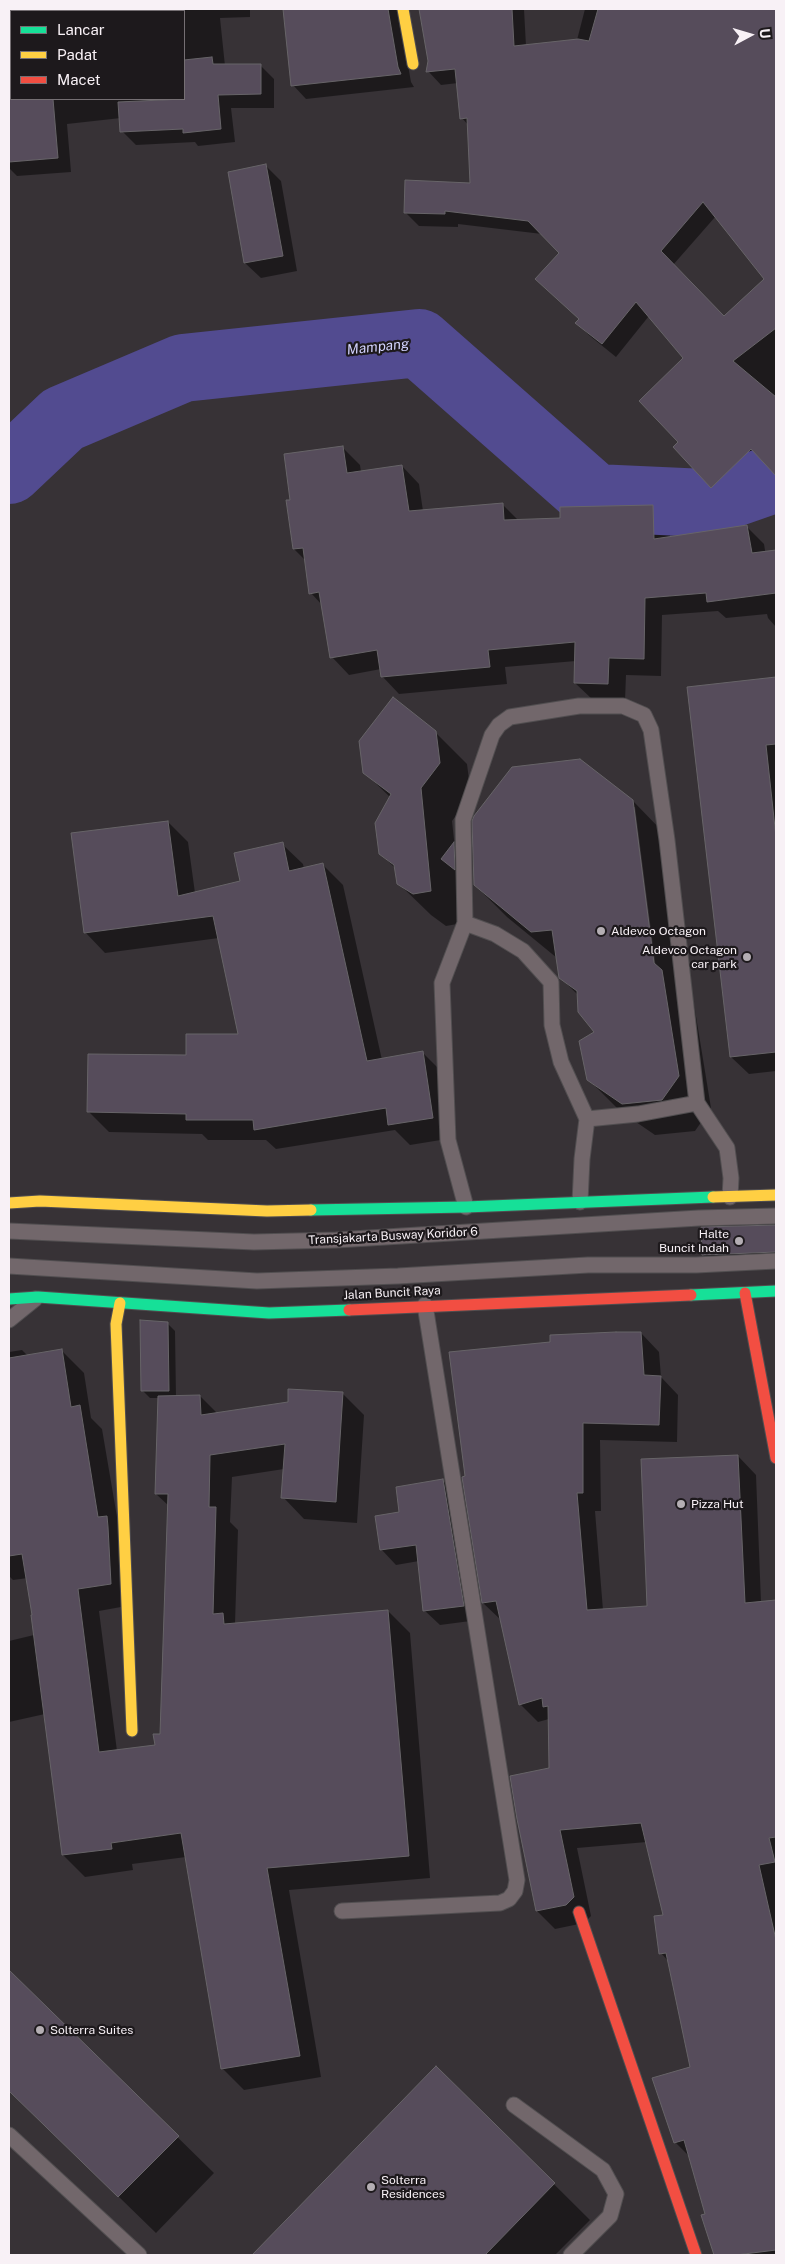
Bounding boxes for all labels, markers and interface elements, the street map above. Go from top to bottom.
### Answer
legend [10,10,185,100]
north arrow [725,10,775,60]
text: Lancar [57,21,105,38]
text: U [756,28,773,39]
text: Padat [57,46,97,63]
text: Macet [57,71,101,88]
water label: Mampang [346,335,410,359]
place label: Aldevco Octagon [611,924,706,938]
marker: Aldevco Octagon [595,925,607,937]
place label: Aldevco Octagon car park [642,943,737,971]
marker: Aldevco Octagon car park [741,951,753,963]
street label: Transjakarta Busway Koridor 6 [308,1224,478,1248]
place label: Halte Buncit Indah [659,1227,729,1255]
marker: Halte Buncit Indah [733,1235,745,1247]
street label: Jalan Buncit Raya [343,1283,441,1303]
place label: Pizza Hut [691,1497,744,1511]
marker: Pizza Hut [675,1498,687,1510]
place label: Solterra Suites [50,2023,133,2037]
marker: Solterra Suites [34,2024,46,2036]
place label: Solterra Residences [381,2173,445,2201]
marker: Solterra Residences [365,2181,377,2193]

